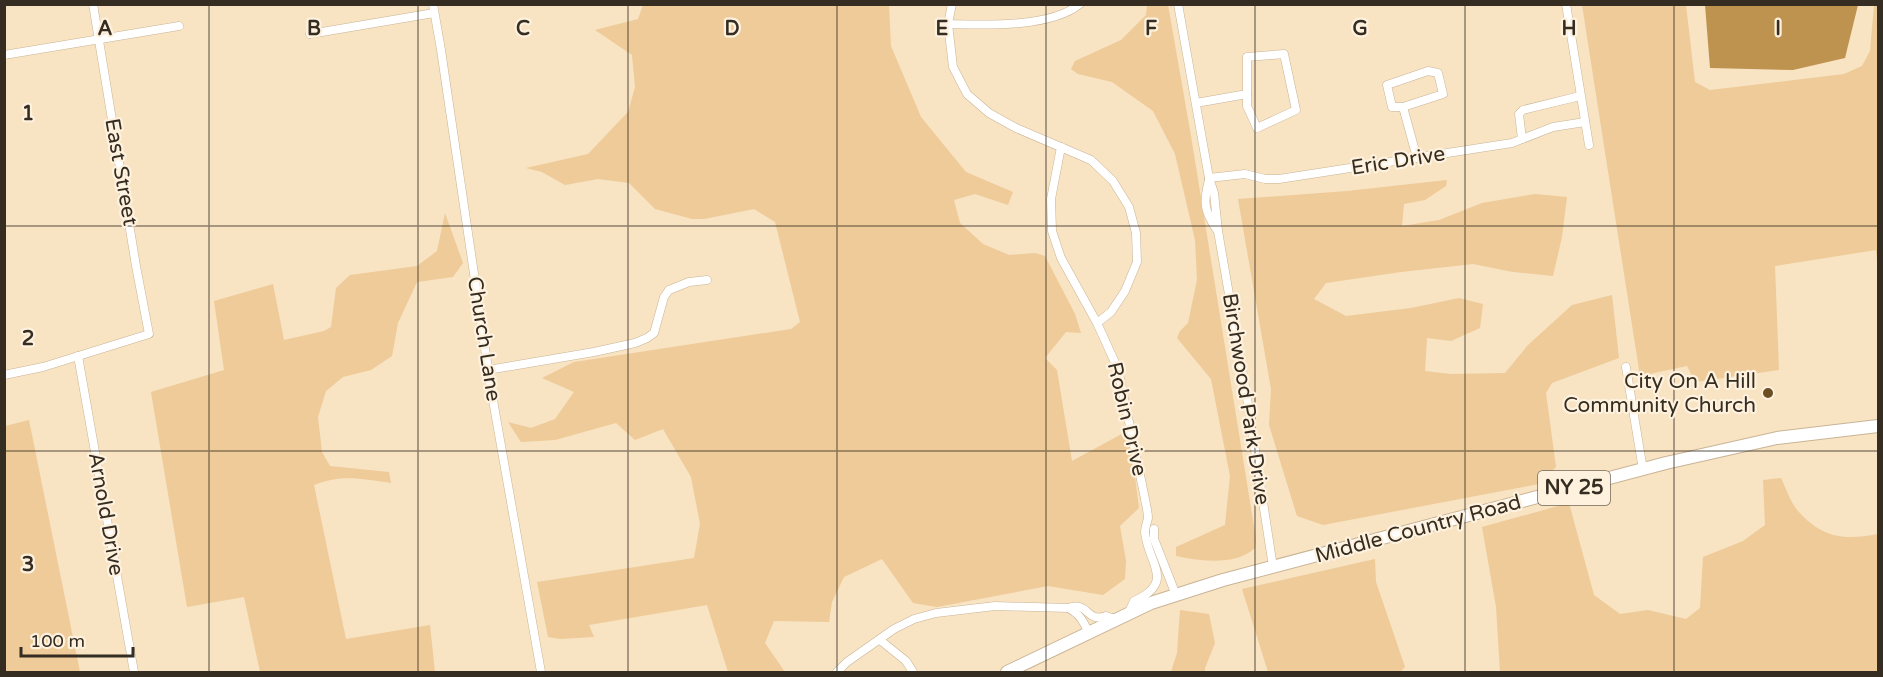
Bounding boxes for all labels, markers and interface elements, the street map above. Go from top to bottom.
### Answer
text: A [98,17,113,41]
text: B [307,17,321,41]
text: C [516,17,530,41]
text: D [724,17,740,41]
text: E [936,17,949,41]
text: F [1145,17,1157,41]
text: G [1352,17,1368,41]
text: H [1561,17,1577,41]
text: I [1775,17,1781,41]
text: 1 [22,102,34,126]
street label: East Street [99,116,143,228]
street label: Eric Drive [1349,141,1447,181]
street label: Church Lane [462,275,506,403]
street label: Birchwood Park Drive [1217,291,1275,507]
text: 2 [22,327,34,351]
street label: Robin Drive [1102,360,1152,479]
place label: City On A Hill Community Church [1563,369,1756,418]
marker: City On A Hill Community Church [1761,386,1775,400]
street label: Arnold Drive [83,450,129,578]
road number: NY 25 [1538,471,1610,505]
street label: Middle Country Road [1312,489,1524,569]
text: 3 [22,553,34,577]
scale bar [21,620,134,658]
text: 100 m [30,630,85,652]

